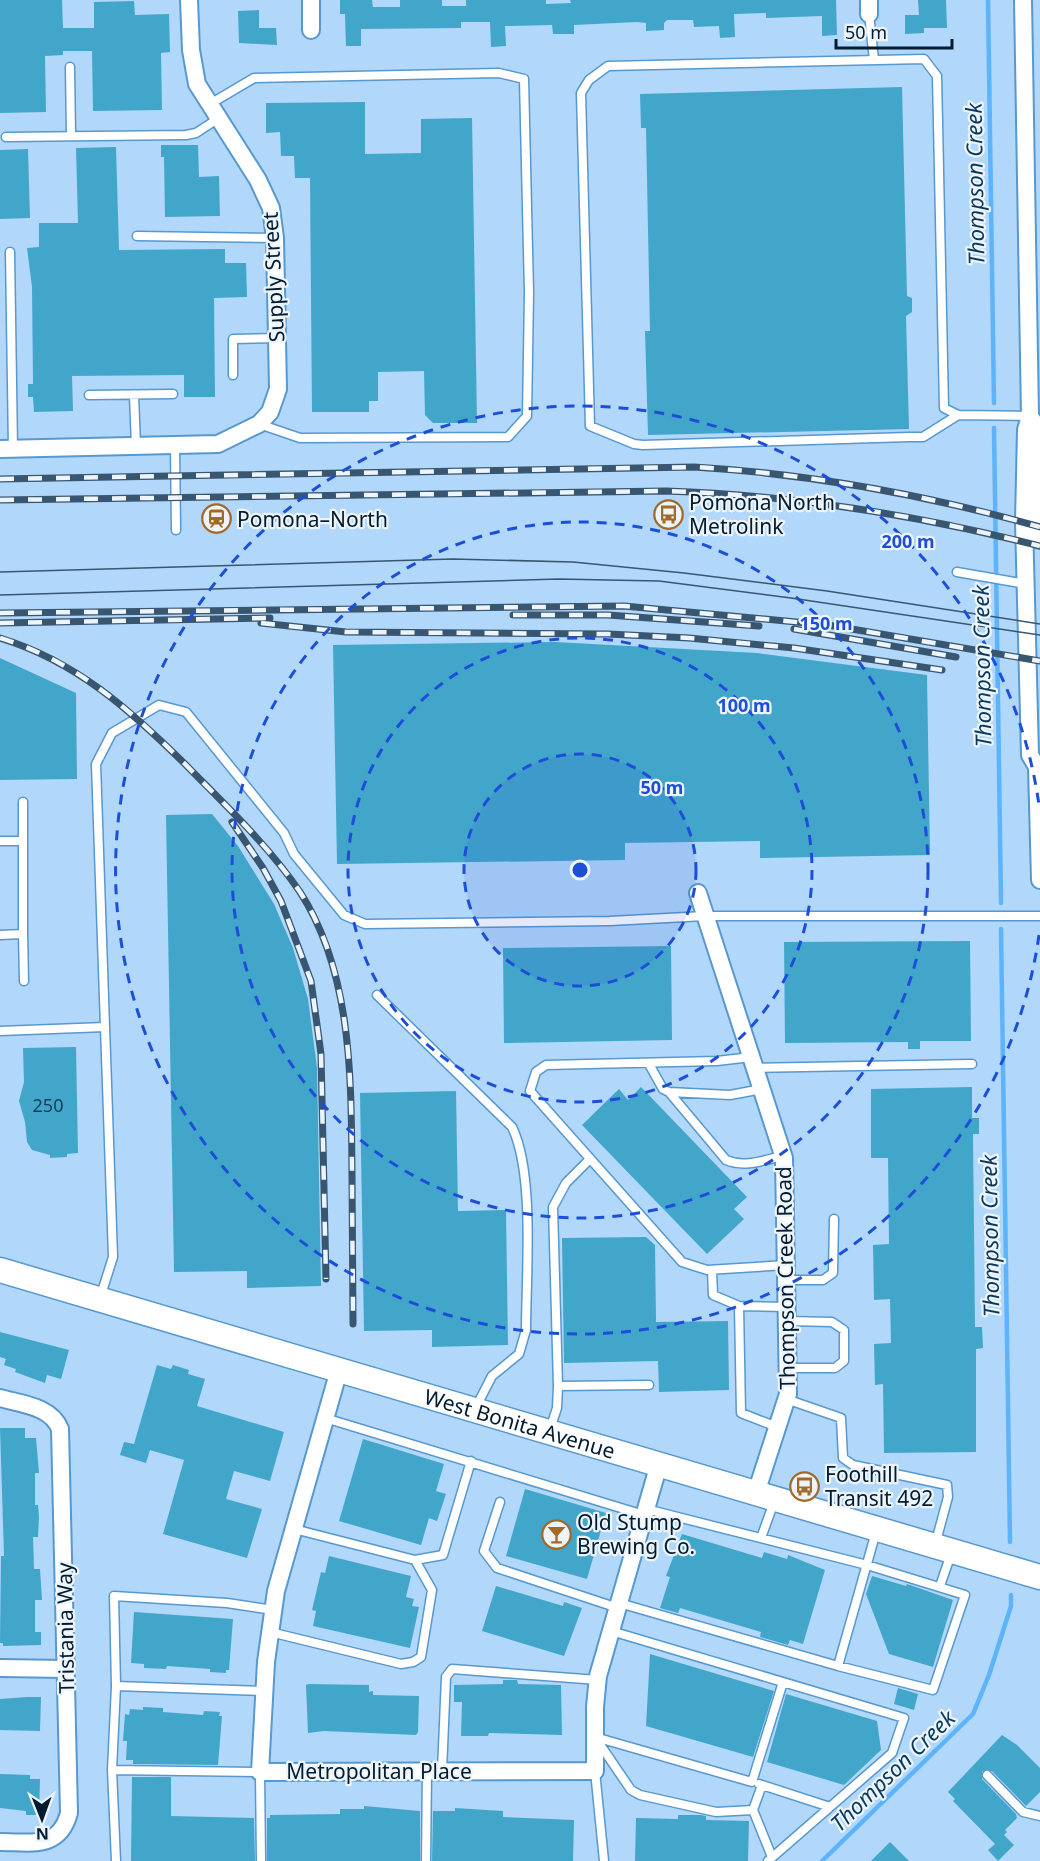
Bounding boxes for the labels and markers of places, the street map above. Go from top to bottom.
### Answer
place label: Pomona North Metrolink [689,488,835,540]
bus stop icon: Pomona North Metrolink [652,498,684,530]
station icon: Pomona–North [200,503,232,535]
place label: Pomona–North [237,505,388,533]
centre of rings [570,860,590,880]
place label: Foothill Transit 492 [825,1460,933,1512]
bus stop icon: Foothill Transit 492 [788,1470,820,1502]
place label: Old Stump Brewing Co. [577,1508,695,1560]
bar icon: Old Stump Brewing Co. [540,1518,572,1550]

